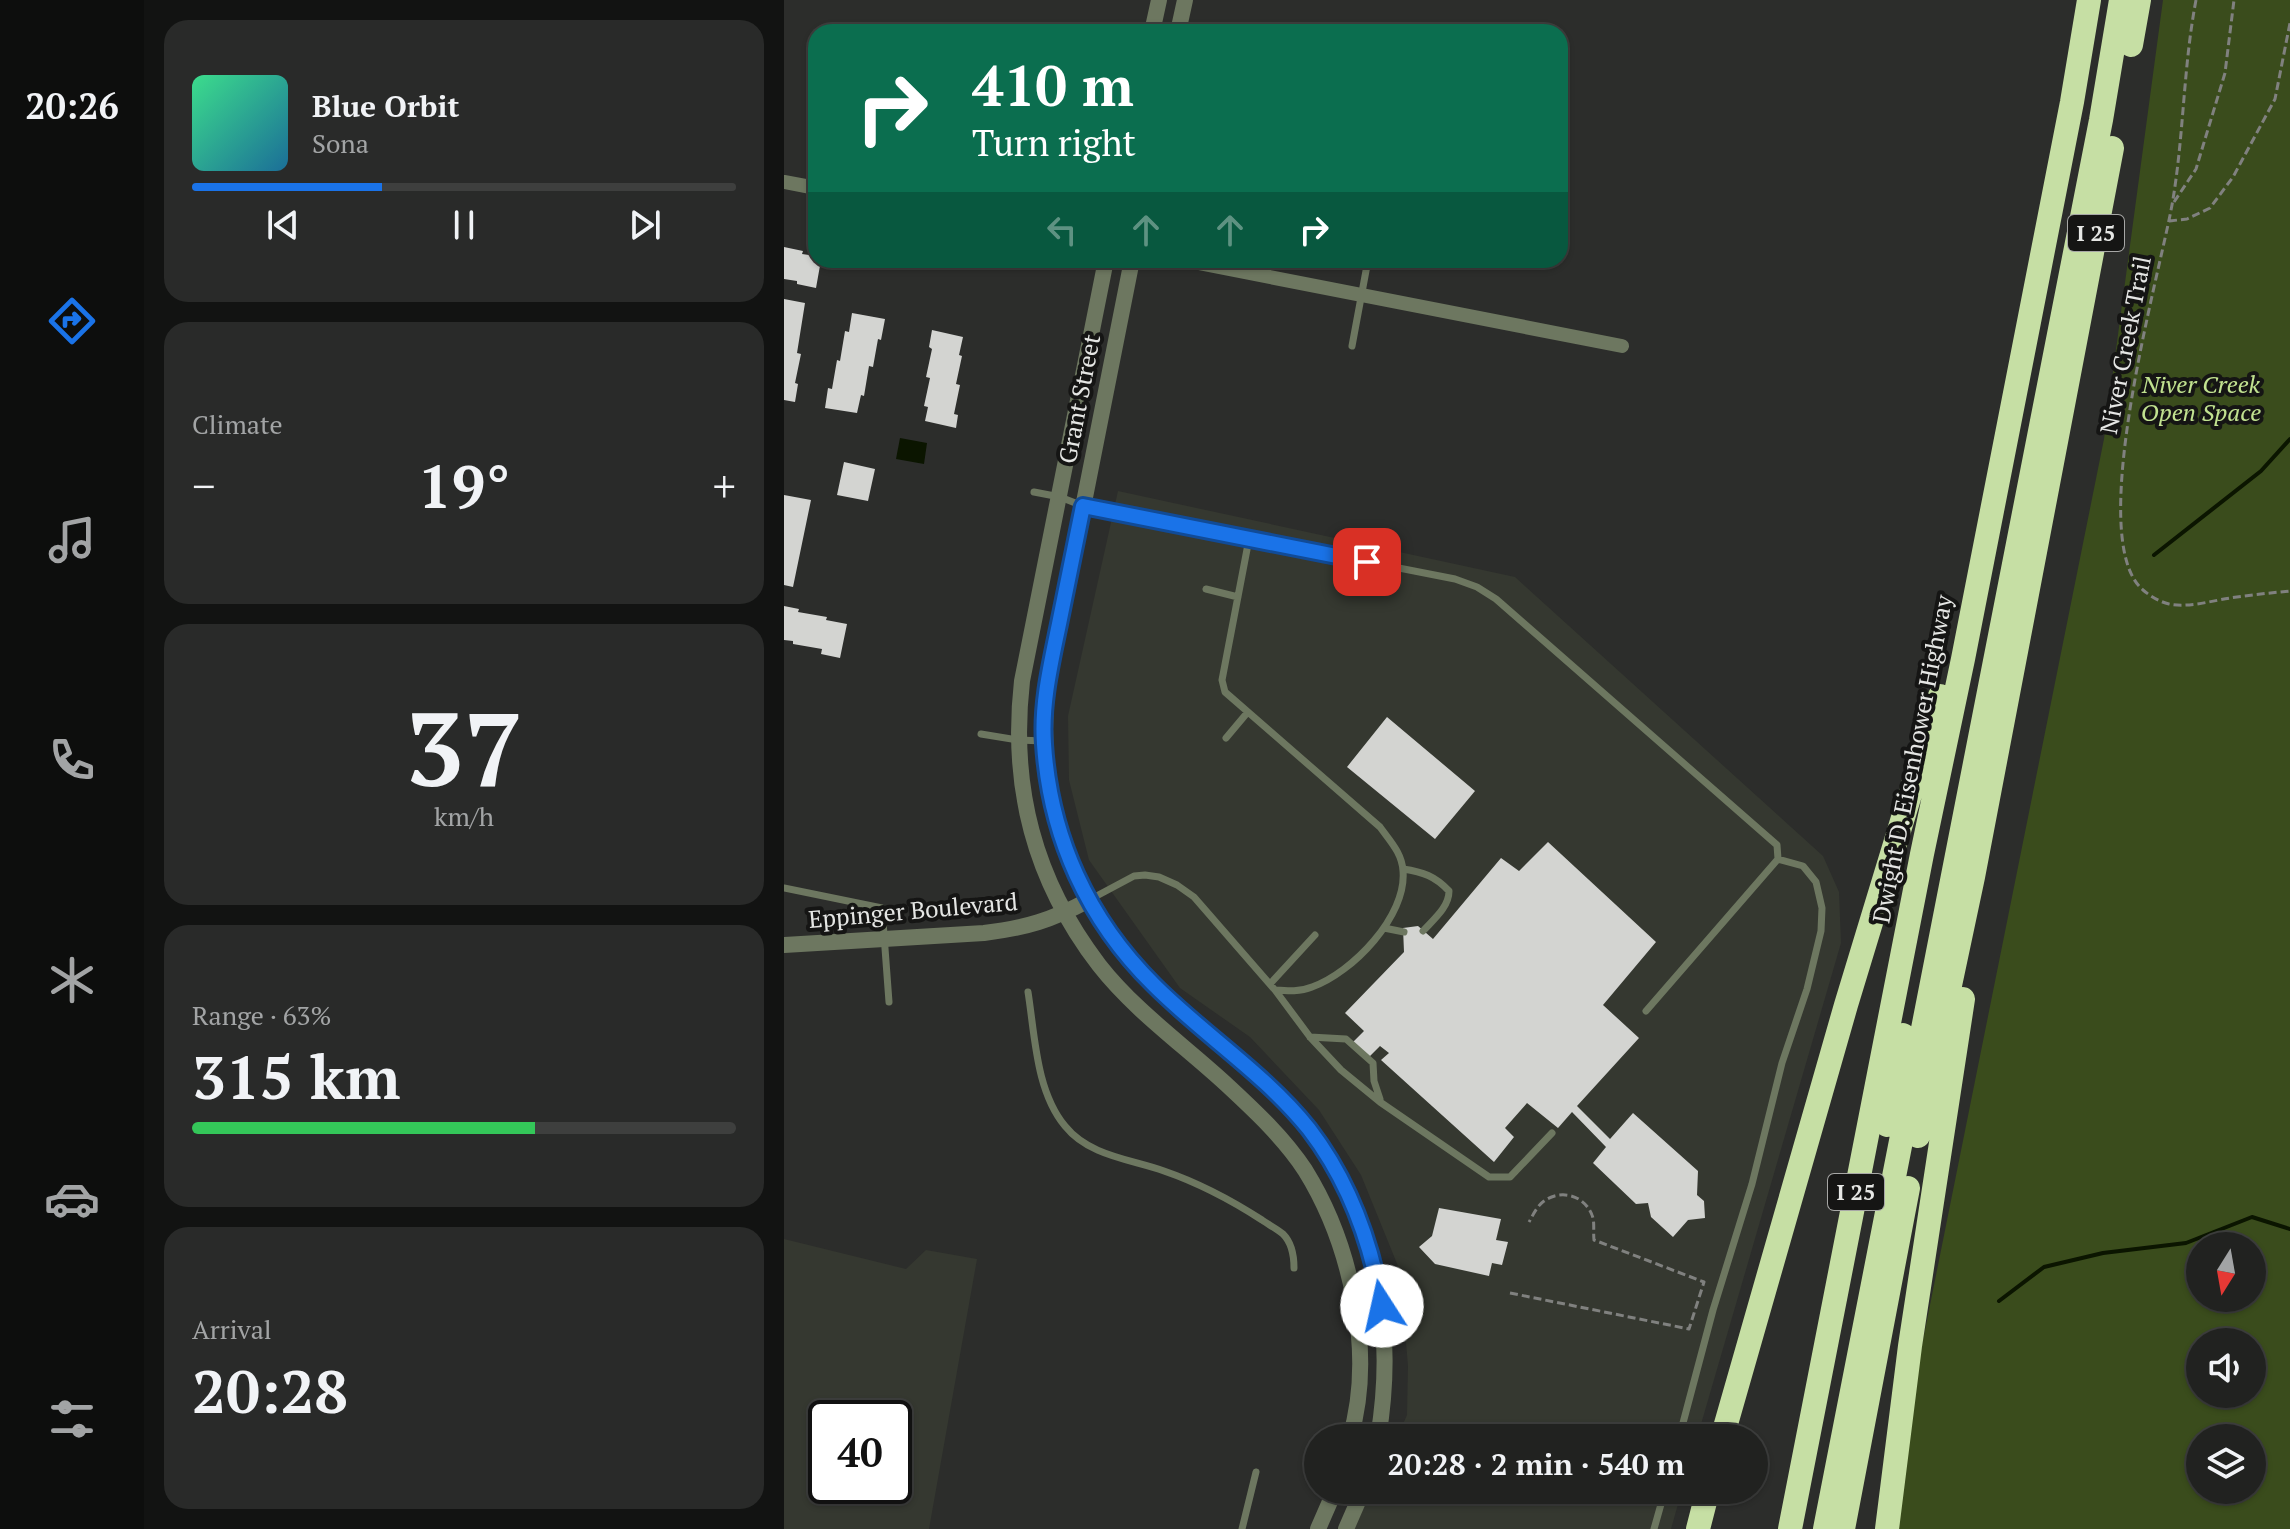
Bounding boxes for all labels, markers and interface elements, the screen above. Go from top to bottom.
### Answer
text: 410 m [972,48,1134,122]
icon: right [840,56,944,160]
text: 20:26 [25,82,119,129]
text: Blue Orbit [312,86,459,126]
text: Turn right [972,119,1136,166]
text: Sona [312,126,369,160]
icon: previous [261,203,305,247]
icon: pause [442,203,486,247]
icon: next [623,203,667,247]
icon: left [1040,208,1084,252]
icon: ahead [1124,208,1168,252]
icon: ahead [1208,208,1252,252]
icon: right [1292,208,1336,252]
road number: I 25 [2068,215,2124,251]
street label: Niver Creek Trail [2092,253,2158,437]
icon: directions [44,293,100,349]
street label: Grant Street [1051,331,1107,466]
park label: Niver Creek Open Space [2141,368,2261,428]
text: Climate [192,407,283,441]
text: 19° [418,446,510,525]
text: − [192,456,215,515]
text: + [713,456,736,515]
icon: music [44,512,100,568]
pin [1333,528,1401,596]
icon: arrive [1345,540,1389,584]
street label: Dwight D. Eisenhower Highway [1864,591,1960,926]
text: 37 [405,678,523,816]
icon: phone [44,732,100,788]
text: km/h [434,799,494,833]
street label: Eppinger Boulevard [807,885,1019,935]
icon: climate [44,952,100,1008]
text: Range · 63% [192,998,331,1032]
text: 315 km [192,1037,400,1116]
icon: car [44,1171,100,1227]
road number: I 25 [1828,1174,1884,1210]
north arrow [2186,1232,2266,1312]
map controls [2186,1232,2266,1504]
position arrow [1340,1264,1424,1348]
text: Arrival [192,1312,272,1346]
button: sound [2186,1328,2266,1408]
text: 20:28 [192,1351,348,1430]
icon: filters [44,1391,100,1447]
speed limit sign: 40 [808,1400,912,1504]
button: layers [2186,1424,2266,1504]
text: 20:28 · 2 min · 540 m [1388,1444,1684,1484]

